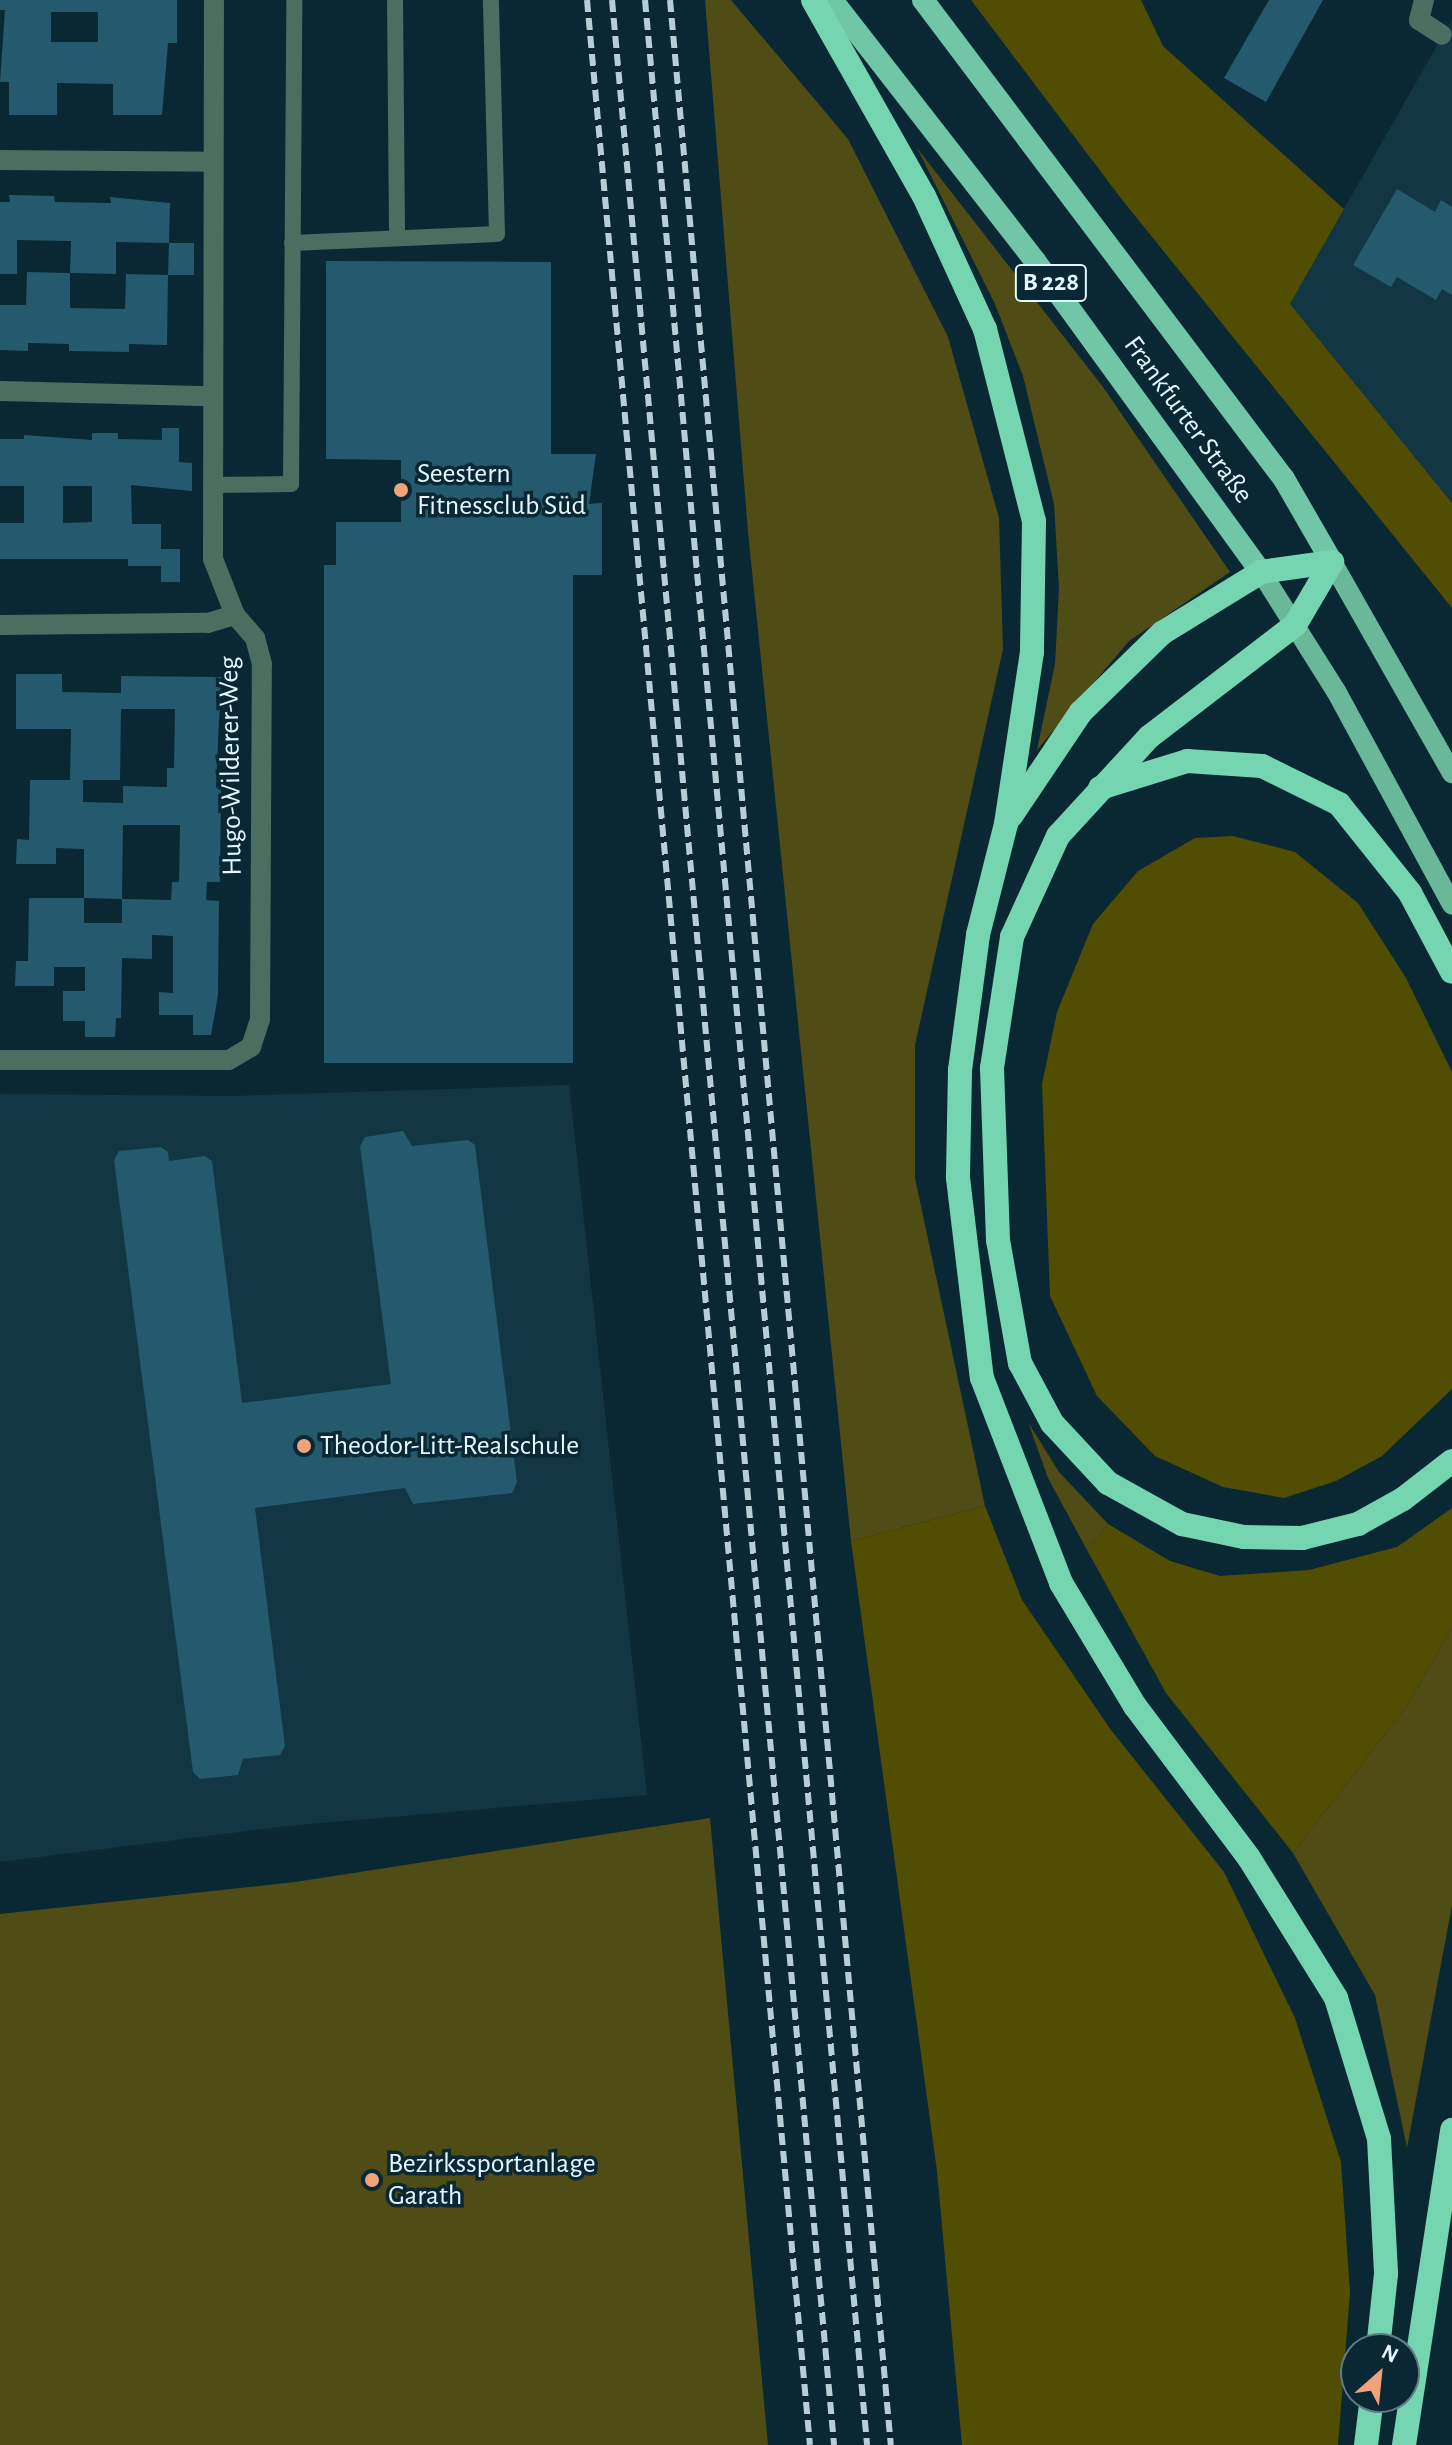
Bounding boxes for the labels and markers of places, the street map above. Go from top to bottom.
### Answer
place label: Seestern Fitnessclub Süd [417,457,586,523]
marker: Seestern Fitnessclub Süd [392,481,410,499]
place label: Theodor-Litt-Realschule [320,1429,579,1463]
marker: Theodor-Litt-Realschule [295,1437,313,1455]
place label: Bezirkssportanlage Garath [388,2147,596,2213]
marker: Bezirkssportanlage Garath [363,2171,381,2189]

